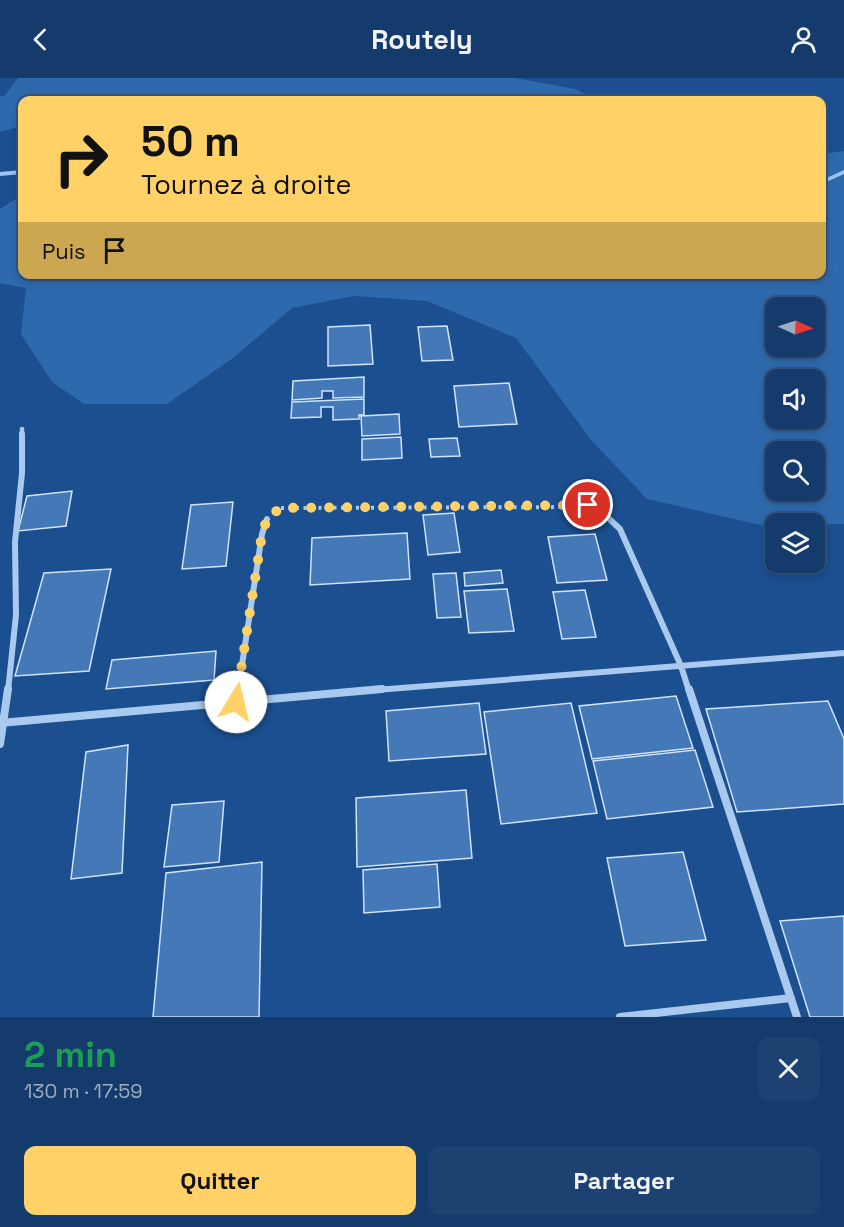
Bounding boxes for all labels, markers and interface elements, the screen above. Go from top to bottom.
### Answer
text: Routely [371,22,473,57]
icon: back [24,23,57,56]
icon: person [787,23,820,56]
text: 50 m [141,115,240,168]
icon: right [42,120,120,198]
text: Tournez à droite [141,167,351,202]
icon: arrive [98,234,131,267]
text: Puis [42,237,86,265]
north arrow [765,297,825,357]
map controls [765,297,825,573]
button: sound [765,369,825,429]
button: search [765,441,825,501]
pin [562,479,613,530]
icon: arrive [571,488,604,521]
button: layers [765,513,825,573]
position arrow [204,670,268,734]
text: 2 min [24,1032,117,1078]
button: close [757,1037,820,1100]
text: 130 m · 17:59 [24,1078,143,1104]
button: Quitter [24,1146,416,1215]
button: Partager [428,1146,820,1215]

